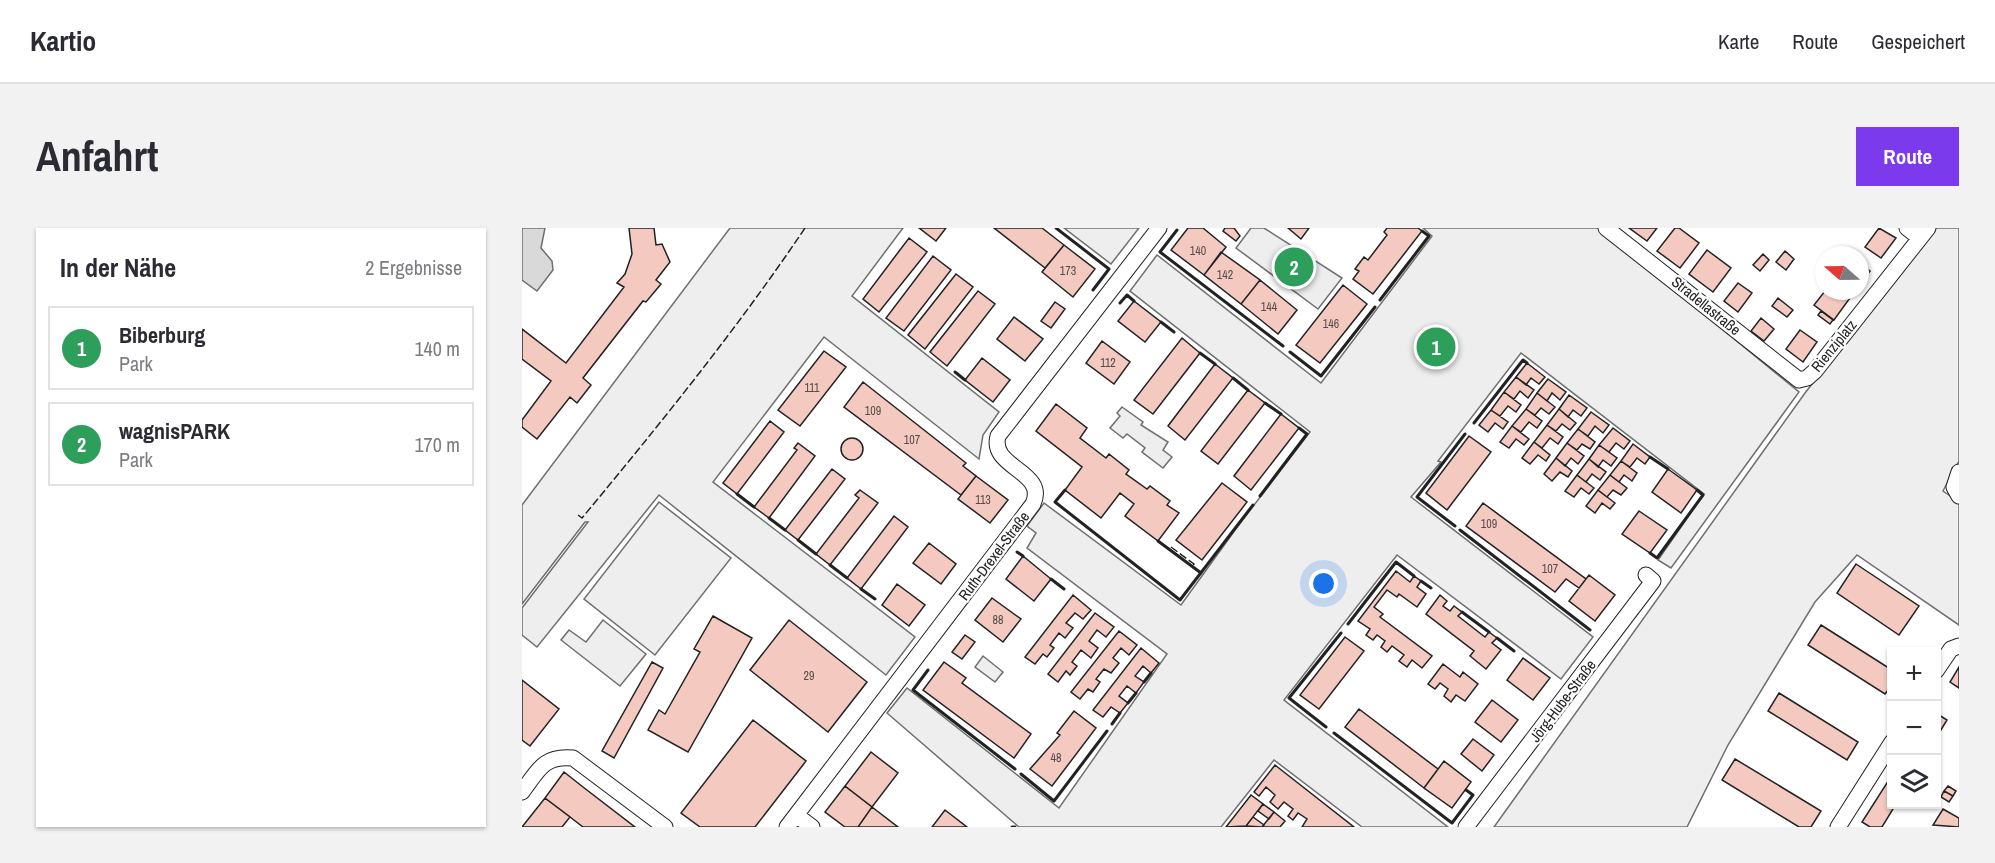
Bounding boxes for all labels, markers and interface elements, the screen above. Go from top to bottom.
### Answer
text: Kartio [30,22,96,60]
text: Karte [1718,27,1759,56]
text: Route [1792,27,1838,56]
text: Gespeichert [1871,27,1965,56]
button: Route [1856,127,1959,186]
text: Anfahrt [36,128,158,184]
house number: 140 [1190,243,1206,259]
pin: 2 [1274,244,1314,290]
north arrow [1815,246,1869,300]
text: In der Nähe [60,250,176,285]
text: 2 Ergebnisse [365,254,462,281]
house number: 173 [1060,263,1076,279]
house number: 142 [1217,267,1233,283]
street label: Stradellastraße [1667,271,1745,340]
house number: 144 [1261,299,1278,315]
street label: Rienziplatz [1806,315,1861,376]
house number: 146 [1323,316,1339,332]
text: Biberburg [119,320,205,350]
pin: 1 [1416,324,1456,370]
text: 1 [77,335,86,362]
text: 140 m [414,335,460,362]
text: Park [119,350,153,377]
house number: 112 [1100,355,1116,371]
house number: 111 [805,380,820,396]
house number: 109 [865,403,881,419]
text: wagnisPARK [119,416,230,446]
text: 2 [77,431,86,458]
text: 170 m [414,431,460,458]
house number: 107 [904,432,921,448]
text: Park [119,446,153,473]
house number: 113 [975,492,991,508]
street label: Ruth-Drexel-Straße [953,507,1034,605]
house number: 109 [1481,516,1497,532]
house number: 107 [1542,561,1559,577]
your location [1309,569,1338,598]
house number: 88 [993,612,1003,628]
map controls [1887,647,1941,809]
button: + [1887,647,1941,701]
street label: Jörg-Hube-Straße [1525,655,1601,746]
house number: 29 [804,668,814,684]
button: − [1887,701,1941,755]
house number: 48 [1051,750,1061,766]
button: layers [1887,755,1941,809]

